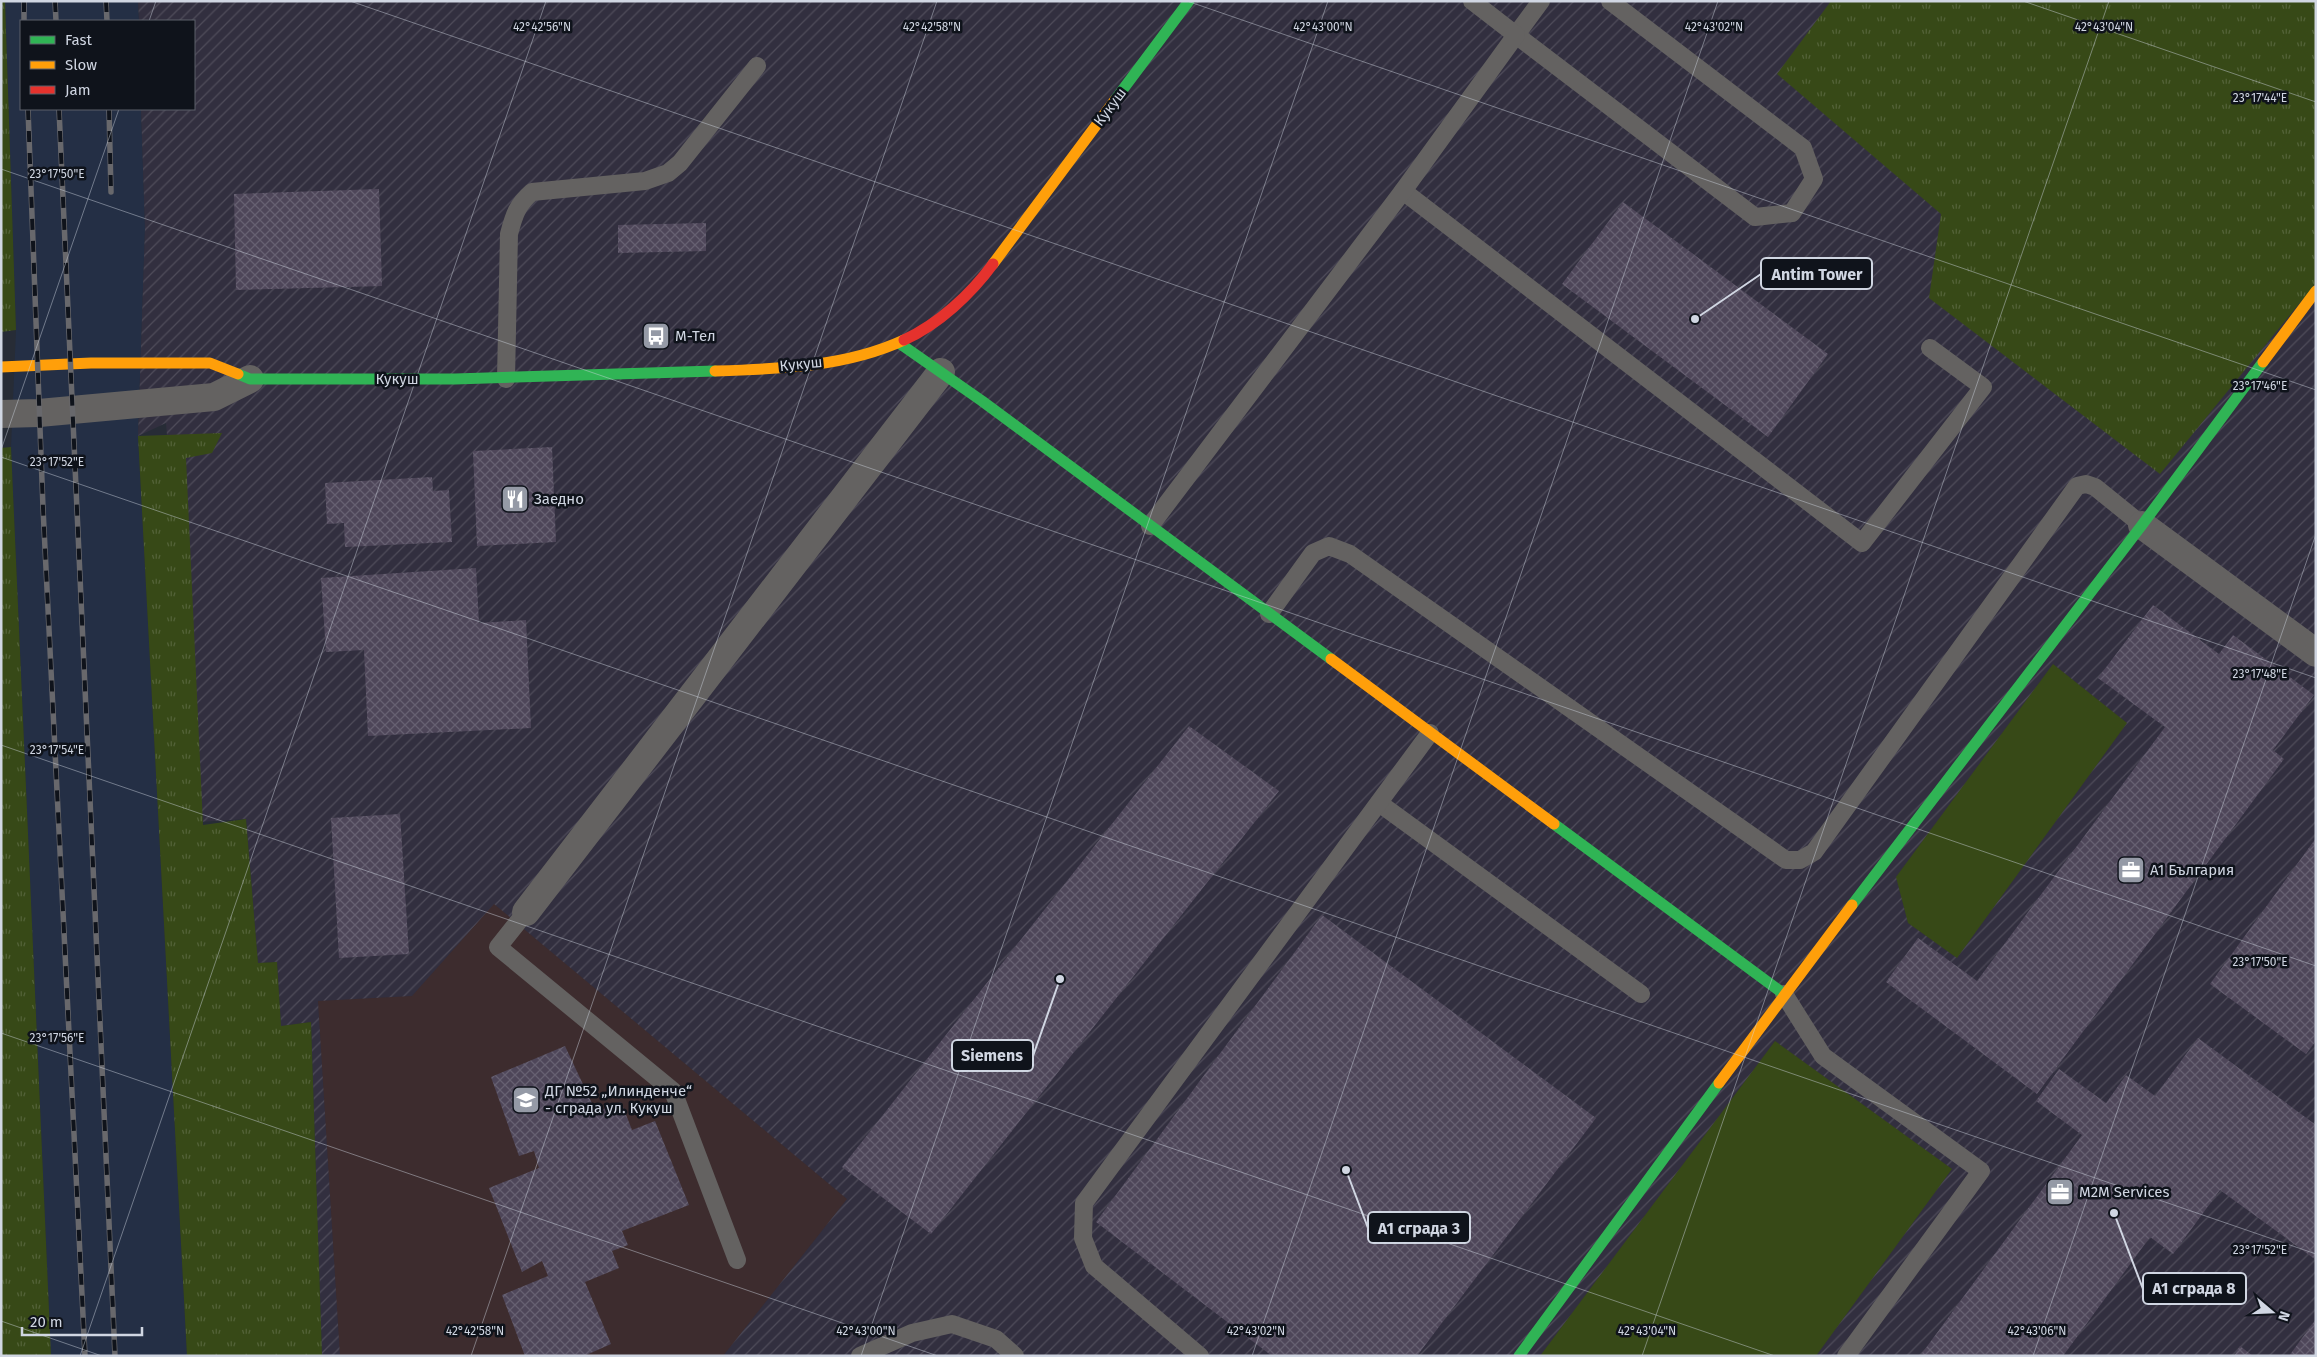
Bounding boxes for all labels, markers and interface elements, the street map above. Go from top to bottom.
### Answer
legend [20,20,195,110]
text: 42°42'56"N [513,20,571,34]
text: 42°42'58"N [903,20,961,34]
text: 42°43'00"N [1293,20,1353,34]
text: 42°43'02"N [1685,20,1743,34]
text: 42°43'04"N [2075,20,2133,34]
text: Fast [65,31,92,49]
text: Slow [65,56,97,74]
text: Jam [65,81,91,99]
street label: Кукуш [1090,84,1130,130]
text: 23°17'44"E [2233,91,2287,105]
text: 23°17'50"E [29,167,85,181]
callout: Antim Tower [1761,258,1872,289]
text: Antim Tower [1770,265,1863,284]
bus stop icon: М-Тел [641,321,671,351]
place label: М-Тел [675,327,716,345]
street label: Кукуш [779,353,823,375]
street label: Кукуш [375,370,419,388]
text: 23°17'46"E [2233,379,2287,393]
text: 23°17'52"E [30,455,84,469]
restaurant icon: Заедно [500,484,530,514]
place label: Заедно [534,490,584,508]
text: 23°17'48"E [2233,667,2287,681]
text: 23°17'54"E [30,743,84,757]
office icon: А1 България [2116,855,2146,885]
place label: А1 България [2150,861,2234,879]
text: 23°17'50"E [2232,955,2288,969]
text: 23°17'56"E [30,1031,84,1045]
callout: Siemens [952,1040,1033,1071]
text: Siemens [961,1046,1023,1065]
place label: ДГ №52 „Илинденче“ - сграда ул. Кукуш [544,1082,692,1117]
school or university icon: ДГ №52 „Илинденче“ - сграда ул. Кукуш [511,1085,541,1115]
office icon: M2M Services [2045,1177,2075,1207]
place label: M2M Services [2079,1183,2170,1201]
callout: А1 сграда 3 [1368,1212,1470,1243]
text: А1 сграда 3 [1377,1219,1460,1238]
text: 23°17'52"E [2233,1243,2287,1257]
callout: А1 сграда 8 [2143,1273,2246,1304]
text: А1 сграда 8 [2151,1279,2236,1298]
north arrow [2247,1287,2297,1337]
scale bar [22,1304,142,1336]
text: N [2274,1309,2293,1323]
text: 20 m [30,1313,63,1331]
text: 42°42'58"N [446,1324,504,1338]
text: 42°43'00"N [836,1324,896,1338]
text: 42°43'02"N [1227,1324,1285,1338]
text: 42°43'04"N [1618,1324,1676,1338]
text: 42°43'06"N [2008,1324,2066,1338]

